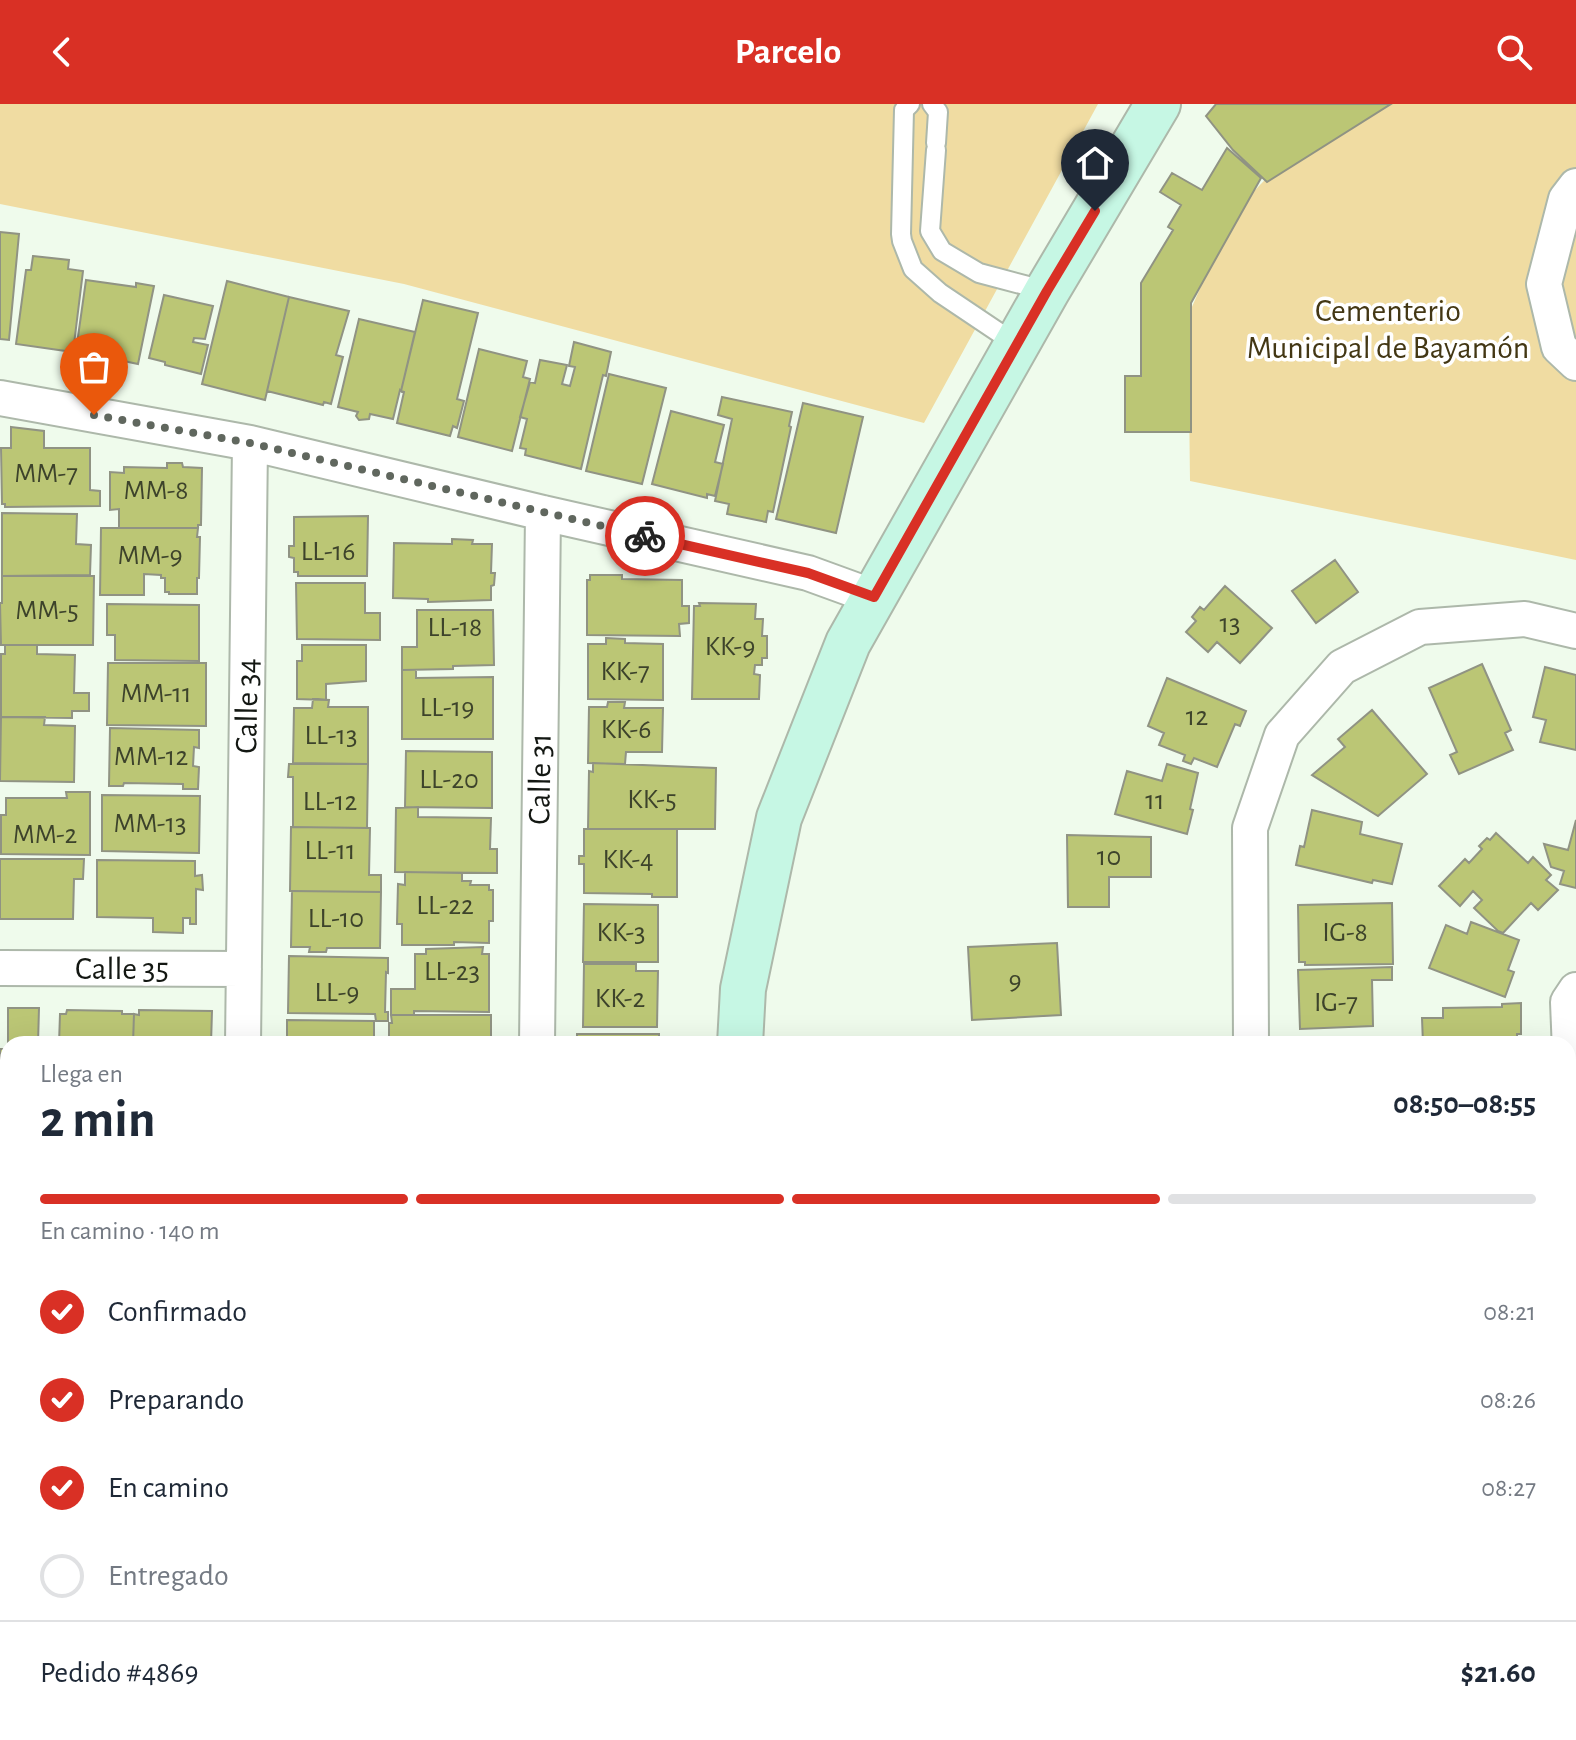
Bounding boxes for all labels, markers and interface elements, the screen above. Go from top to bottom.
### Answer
icon: back [40,30,84,74]
icon: search [1492,30,1536,74]
text: Parcelo [735,34,841,70]
pin [1061,129,1129,211]
icon: home [1073,141,1117,185]
park label: Cementerio Municipal de Bayamón [1247,295,1529,364]
pin [60,333,128,415]
icon: bag [72,345,116,389]
house number: MM-7 [14,460,78,488]
house number: MM-8 [123,477,189,505]
courier [605,496,685,576]
icon: bike [623,514,667,558]
house number: LL-16 [301,538,355,566]
house number: MM-9 [117,542,183,570]
house number: MM-5 [15,597,79,625]
house number: 13 [1219,610,1241,638]
house number: LL-18 [428,614,482,642]
house number: KK-9 [705,633,755,661]
street label: Calle 34 [230,658,264,754]
house number: KK-7 [600,658,650,686]
house number: MM-11 [120,680,192,708]
house number: LL-19 [420,694,474,722]
house number: 12 [1186,703,1208,731]
house number: KK-6 [601,716,651,744]
house number: LL-13 [304,722,358,750]
street label: Calle 31 [523,733,557,825]
house number: MM-12 [114,743,188,771]
house number: LL-20 [419,766,479,794]
house number: KK-5 [627,786,677,814]
house number: 11 [1145,787,1165,815]
house number: LL-12 [303,788,357,816]
house number: MM-13 [113,810,187,838]
house number: MM-2 [13,821,77,849]
house number: LL-11 [304,837,356,865]
house number: 10 [1097,843,1121,871]
house number: KK-4 [602,846,654,874]
house number: LL-22 [416,892,474,920]
house number: LL-10 [308,905,364,933]
house number: KK-3 [596,919,646,947]
house number: IG-8 [1322,919,1368,947]
street label: Calle 35 [75,953,169,985]
house number: LL-23 [424,958,480,986]
house number: 9 [1008,967,1022,995]
house number: LL-9 [314,979,360,1007]
house number: KK-2 [595,985,645,1013]
house number: IG-7 [1314,989,1358,1017]
text: Llega en [40,1061,123,1087]
text: 08:50–08:55 [1393,1089,1536,1119]
text: 2 min [40,1094,155,1146]
text: En camino · 140 m [40,1218,220,1244]
icon: check [40,1290,84,1334]
text: Confirmado [108,1297,247,1327]
text: 08:21 [1483,1299,1536,1325]
icon: check [40,1378,84,1422]
text: Preparando [108,1385,244,1415]
text: 08:26 [1480,1387,1536,1413]
icon: check [40,1466,84,1510]
text: En camino [108,1473,229,1503]
text: 08:27 [1481,1475,1536,1501]
text: Entregado [108,1561,229,1591]
text: Pedido #4869 [40,1658,199,1688]
text: $21.60 [1461,1658,1536,1688]

